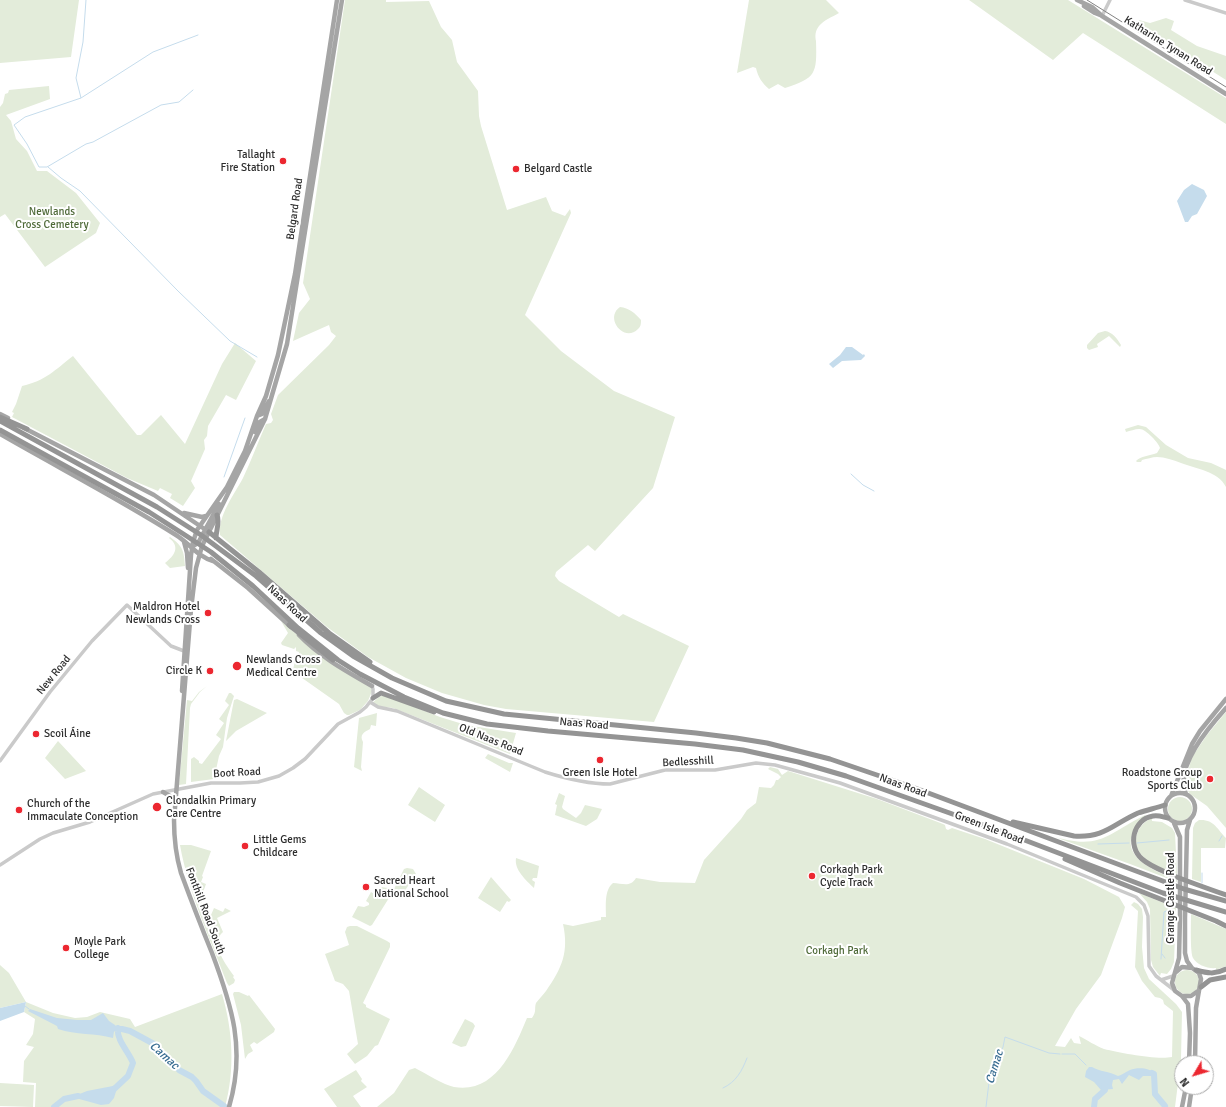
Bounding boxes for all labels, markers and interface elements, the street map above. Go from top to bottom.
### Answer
street label: Katharine Tynan Road [1121,13,1215,79]
place label: Tallaght Fire Station [220,148,275,174]
marker: Tallaght Fire Station [278,156,288,166]
place label: Belgard Castle [524,162,592,176]
marker: Belgard Castle [511,164,521,174]
street label: Belgard Road [284,177,306,241]
park label: Newlands Cross Cemetery [15,205,89,231]
street label: Naas Road [264,582,310,626]
place label: Maldron Hotel Newlands Cross [125,600,200,626]
marker: Maldron Hotel Newlands Cross [203,608,213,618]
street label: New Road [34,653,74,697]
place label: Newlands Cross Medical Centre [246,653,321,679]
marker: Newlands Cross Medical Centre [231,660,243,672]
place label: Circle K [166,664,202,678]
marker: Circle K [205,666,215,676]
street label: Naas Road [559,715,609,733]
street label: Old Naas Road [457,721,525,759]
place label: Scoil Áine [44,727,91,741]
marker: Scoil Áine [31,729,41,739]
street label: Bedlesshill [662,754,714,770]
marker: Green Isle Hotel [595,755,605,765]
street label: Boot Road [213,765,261,781]
place label: Green Isle Hotel [563,766,637,780]
place label: Roadstone Group Sports Club [1122,766,1202,792]
street label: Naas Road [878,771,928,801]
marker: Roadstone Group Sports Club [1205,774,1215,784]
place label: Clondalkin Primary Care Centre [166,794,256,820]
place label: Church of the Immaculate Conception [27,797,138,823]
marker: Clondalkin Primary Care Centre [151,801,163,813]
marker: Church of the Immaculate Conception [14,805,24,815]
street label: Green Isle Road [953,809,1025,847]
place label: Little Gems Childcare [253,833,306,859]
marker: Little Gems Childcare [240,841,250,851]
street label: Grange Castle Road [1164,852,1178,944]
place label: Corkagh Park Cycle Track [820,863,883,889]
street label: Fonthill Road South [182,866,228,956]
marker: Corkagh Park Cycle Track [807,871,817,881]
place label: Sacred Heart National School [374,874,449,900]
marker: Sacred Heart National School [361,882,371,892]
place label: Moyle Park College [74,935,126,961]
marker: Moyle Park College [61,943,71,953]
park label: Corkagh Park [806,944,868,958]
water label: Camac [146,1039,182,1073]
water label: Camac [983,1048,1007,1086]
north arrow [1174,1055,1214,1095]
text: N [1177,1075,1192,1089]

